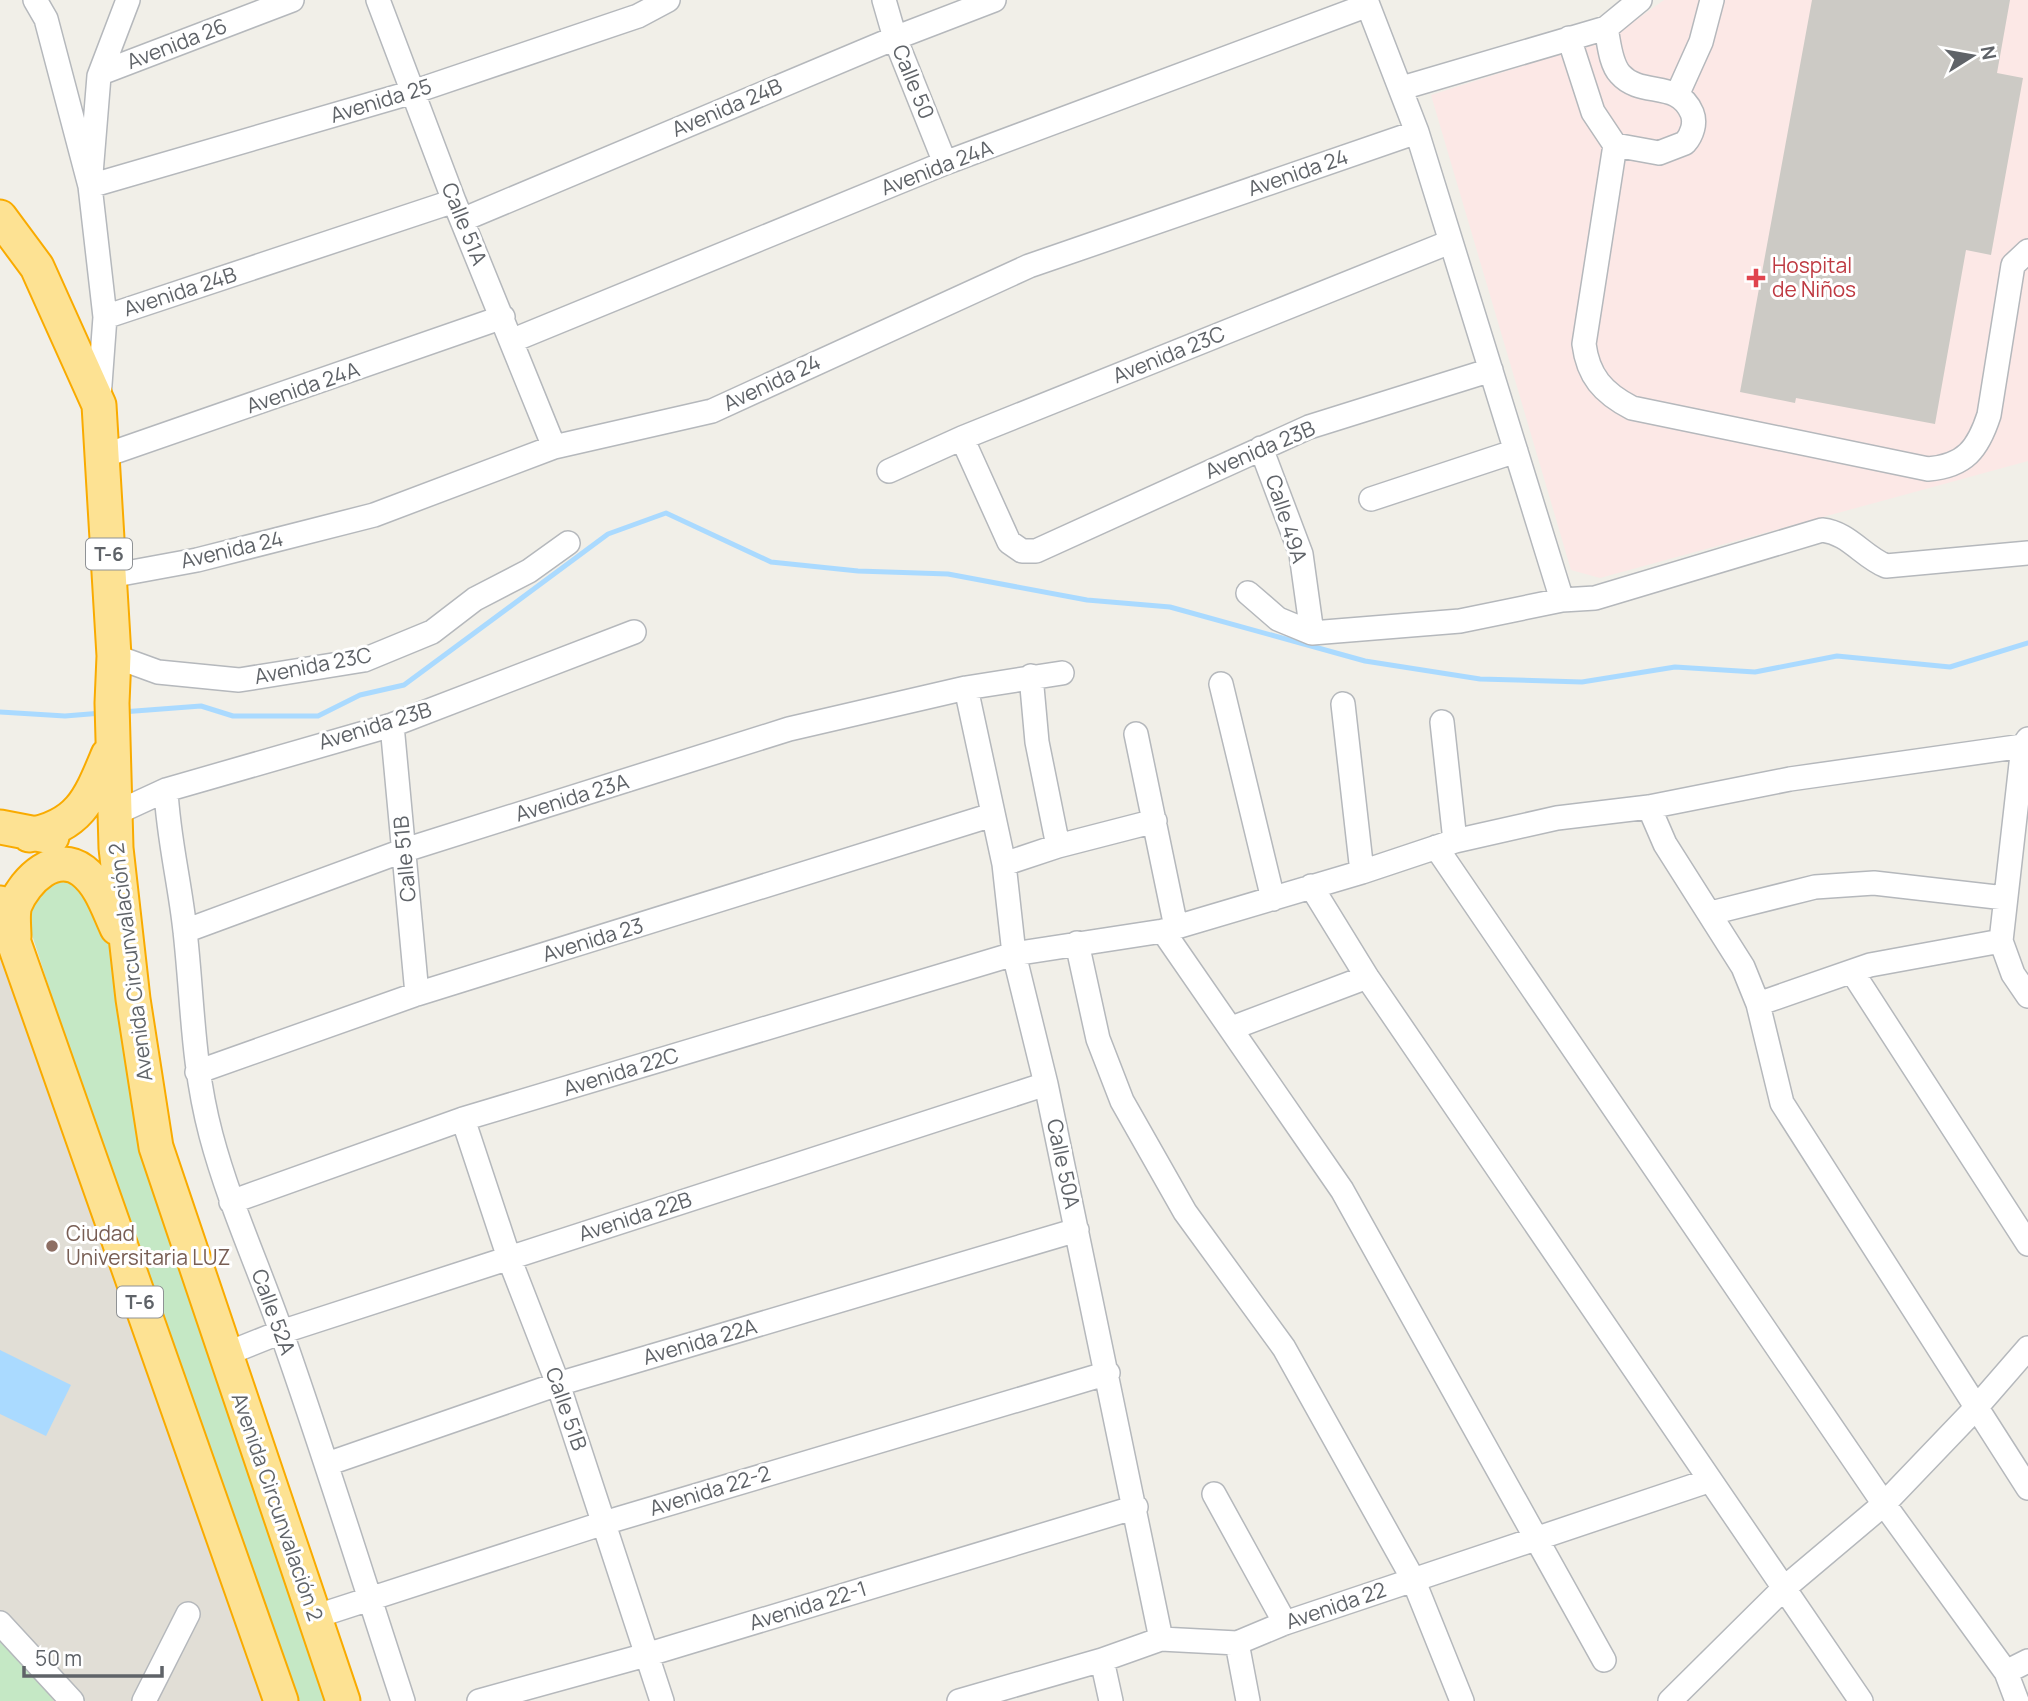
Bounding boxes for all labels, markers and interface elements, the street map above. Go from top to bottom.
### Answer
street label: Avenida 26 [122,11,231,75]
north arrow [1937,21,2007,91]
street label: Calle 50 [886,40,942,123]
text: N [1975,44,2003,62]
street label: Avenida 25 [327,71,435,129]
street label: Avenida 24B [667,71,786,143]
street label: Avenida 24A [877,133,997,201]
street label: Avenida 24 [1244,142,1352,202]
street label: Calle 51A [436,178,494,269]
place label: Hospital de Niños [1772,251,1856,303]
street label: Avenida 24B [120,260,240,322]
marker: Hospital de Niños [1746,268,1766,288]
street label: Avenida 23C [1108,319,1229,389]
street label: Avenida 24 [718,347,825,417]
street label: Avenida 24A [242,355,363,419]
street label: Avenida 23B [1200,413,1319,485]
street label: Calle 49A [1260,471,1314,567]
street label: Avenida 24 [178,524,286,574]
road number: T-6 [86,538,132,569]
street label: Avenida 23C [252,640,374,690]
street label: Avenida 23B [315,695,435,756]
street label: Avenida 23A [512,767,632,828]
street label: Calle 51B [386,815,422,903]
street label: Avenida Circunvalación 2 [102,841,159,1083]
street label: Avenida 23 [539,910,647,968]
street label: Avenida 22C [560,1040,682,1102]
street label: Calle 50A [1041,1116,1087,1211]
street label: Avenida 22B [575,1185,695,1247]
place label: Ciudad Universitaria LUZ [66,1219,231,1271]
marker: Ciudad Universitaria LUZ [44,1238,60,1254]
street label: Calle 52A [246,1265,302,1358]
road number: T-6 [117,1286,163,1318]
street label: Avenida 22A [640,1311,760,1371]
street label: Calle 51B [540,1363,594,1454]
street label: Avenida Circunvalación 2 [226,1389,330,1625]
street label: Avenida 22-2 [646,1458,774,1522]
street label: Avenida 22-1 [746,1574,870,1636]
street label: Avenida 22 [1282,1575,1390,1635]
scale bar [24,1634,163,1678]
text: 50 m [35,1644,82,1672]

